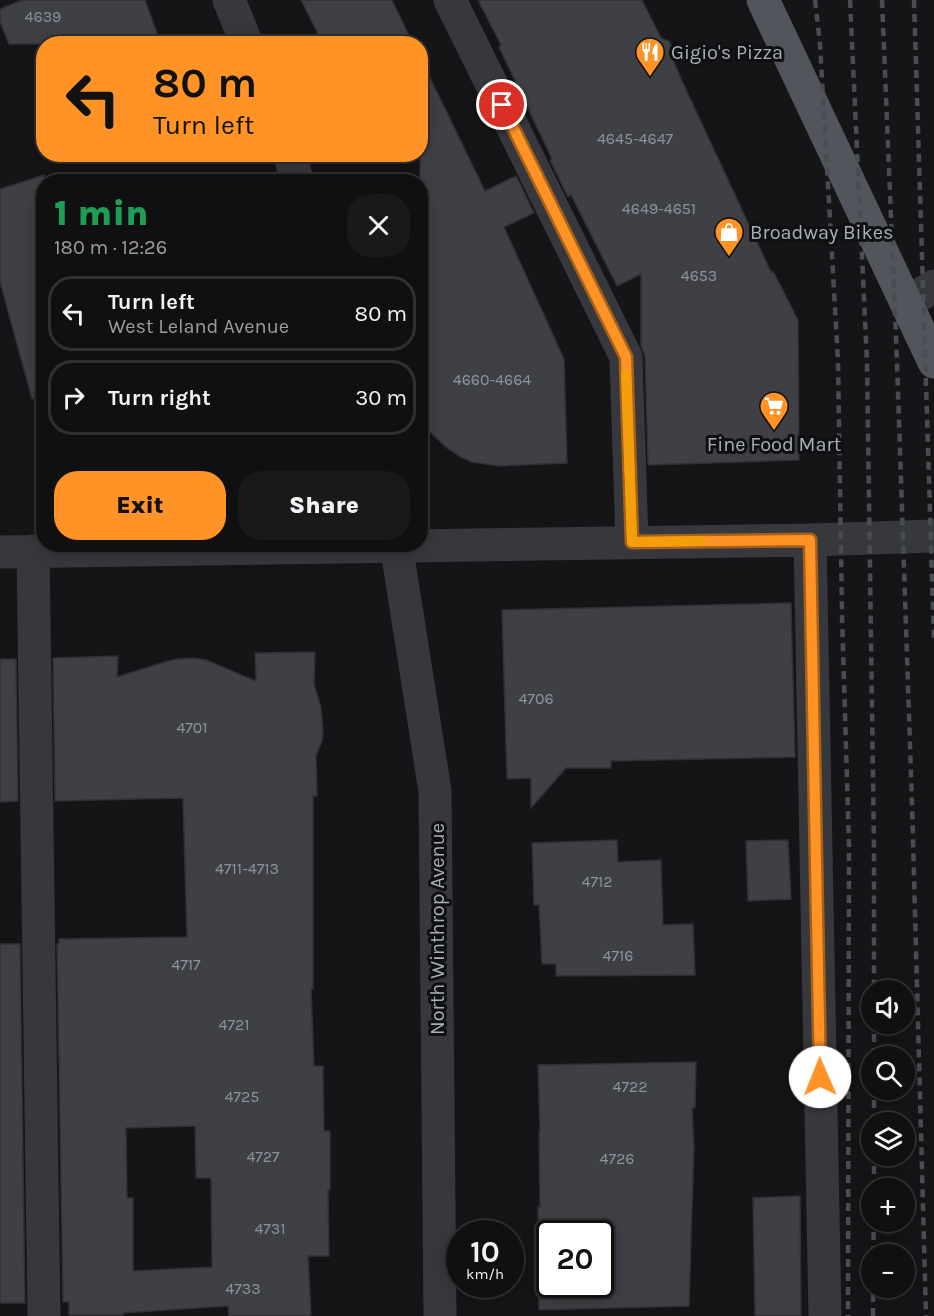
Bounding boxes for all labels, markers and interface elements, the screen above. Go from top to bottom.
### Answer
house number: 4639 [25,7,61,26]
restaurant icon: Gigio's Pizza [634,36,666,78]
place label: Gigio's Pizza [671,41,783,64]
text: 80 m [153,58,257,108]
icon: left [54,60,132,138]
pin [476,79,527,130]
icon: arrive [485,88,518,121]
text: Turn left [153,109,254,141]
house number: 4645-4647 [597,129,674,148]
text: 1 min [54,192,148,234]
button: close [347,194,410,257]
house number: 4649-4651 [622,199,696,218]
shop icon: Broadway Bikes [713,216,745,258]
place label: Broadway Bikes [750,221,893,244]
text: 180 m · 12:26 [54,236,167,259]
house number: 4653 [681,266,717,285]
text: Turn left [108,289,195,315]
icon: left [57,297,90,330]
text: 80 m [355,301,407,327]
text: West Leland Avenue [108,315,289,338]
house number: 4660-4664 [453,370,531,389]
icon: right [57,381,90,414]
text: Turn right [108,385,211,411]
text: 30 m [355,385,407,411]
supermarket icon: Fine Food Mart [758,390,790,432]
place label: Fine Food Mart [707,433,842,456]
button: Exit [54,471,226,540]
button: Share [238,471,410,540]
house number: 4706 [518,689,554,708]
house number: 4701 [176,718,208,737]
street label: North Winthrop Avenue [426,823,449,1035]
house number: 4711-4713 [215,859,279,878]
house number: 4712 [581,872,613,891]
house number: 4716 [603,946,633,965]
house number: 4717 [171,955,201,974]
map controls [861,980,915,1298]
button: sound [861,980,915,1034]
house number: 4721 [218,1015,250,1034]
position arrow [788,1045,852,1109]
button: search [861,1046,915,1100]
house number: 4722 [613,1077,648,1096]
house number: 4725 [225,1087,259,1106]
button: layers [861,1112,915,1166]
house number: 4727 [246,1147,280,1166]
house number: 4726 [600,1149,634,1168]
button: + [861,1178,915,1232]
house number: 4731 [254,1219,286,1238]
speed limit sign: 20 [536,1220,614,1298]
text: 10 [470,1234,500,1270]
button: − [861,1244,915,1298]
text: km/h [466,1265,504,1283]
house number: 4733 [225,1279,261,1298]

